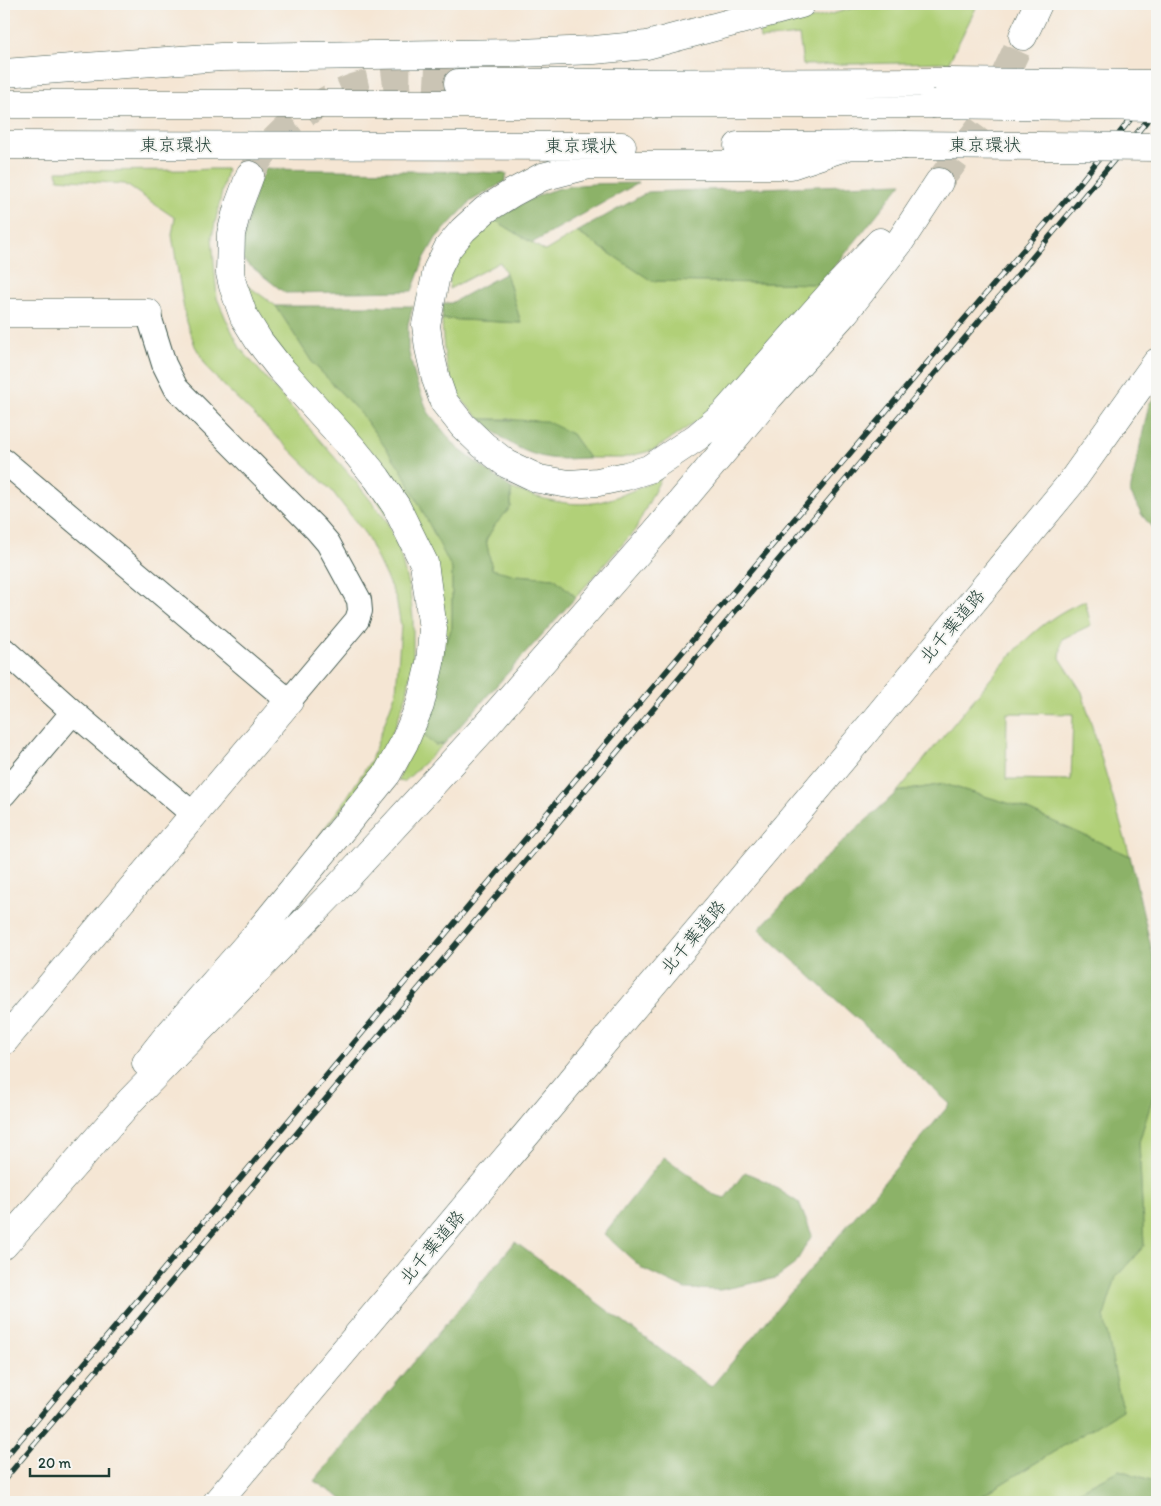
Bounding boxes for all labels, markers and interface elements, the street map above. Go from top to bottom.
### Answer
street label: 東京環状 [140,134,212,156]
street label: 東京環状 [949,134,1021,156]
street label: 東京環状 [545,135,617,157]
street label: 北千葉道路 [915,584,989,668]
street label: 北千葉道路 [656,895,730,979]
street label: 北千葉道路 [395,1205,469,1289]
scale bar [30,1446,109,1478]
text: 20 m [38,1454,72,1472]

